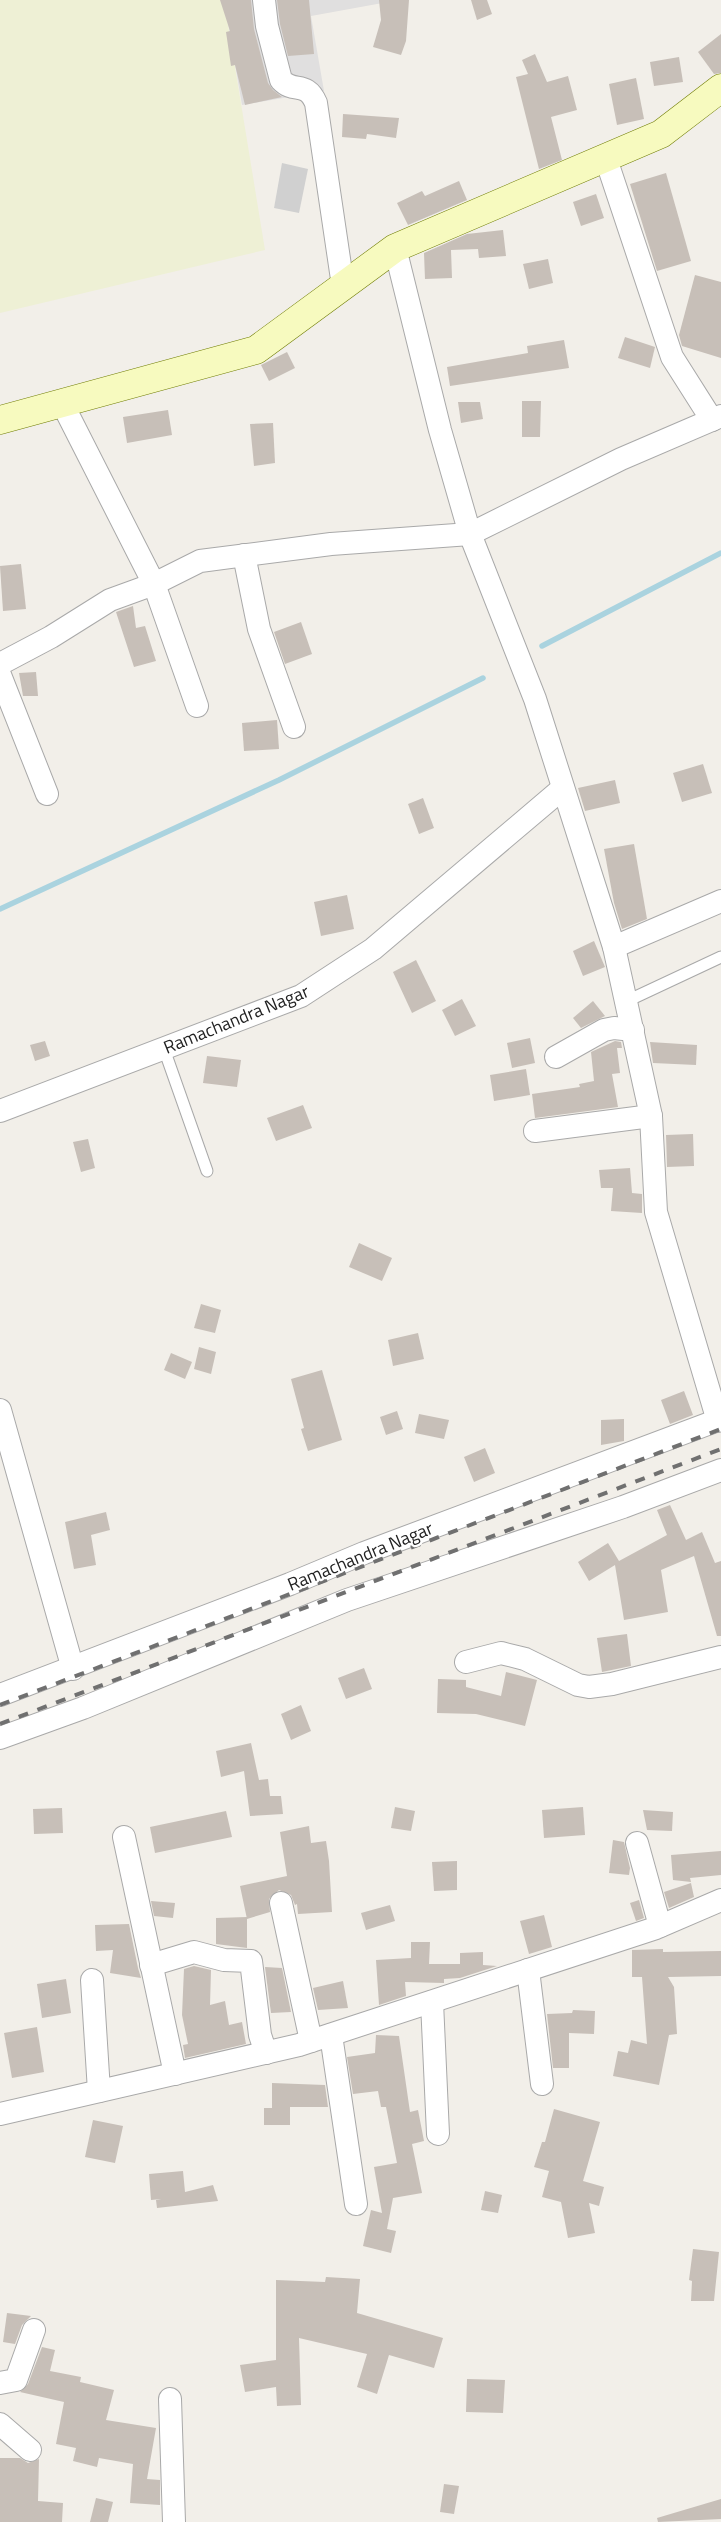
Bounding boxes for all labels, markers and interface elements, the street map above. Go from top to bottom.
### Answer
street label: Ramachandra Nagar [159,977,313,1061]
street label: Ramachandra Nagar [283,1514,437,1598]

